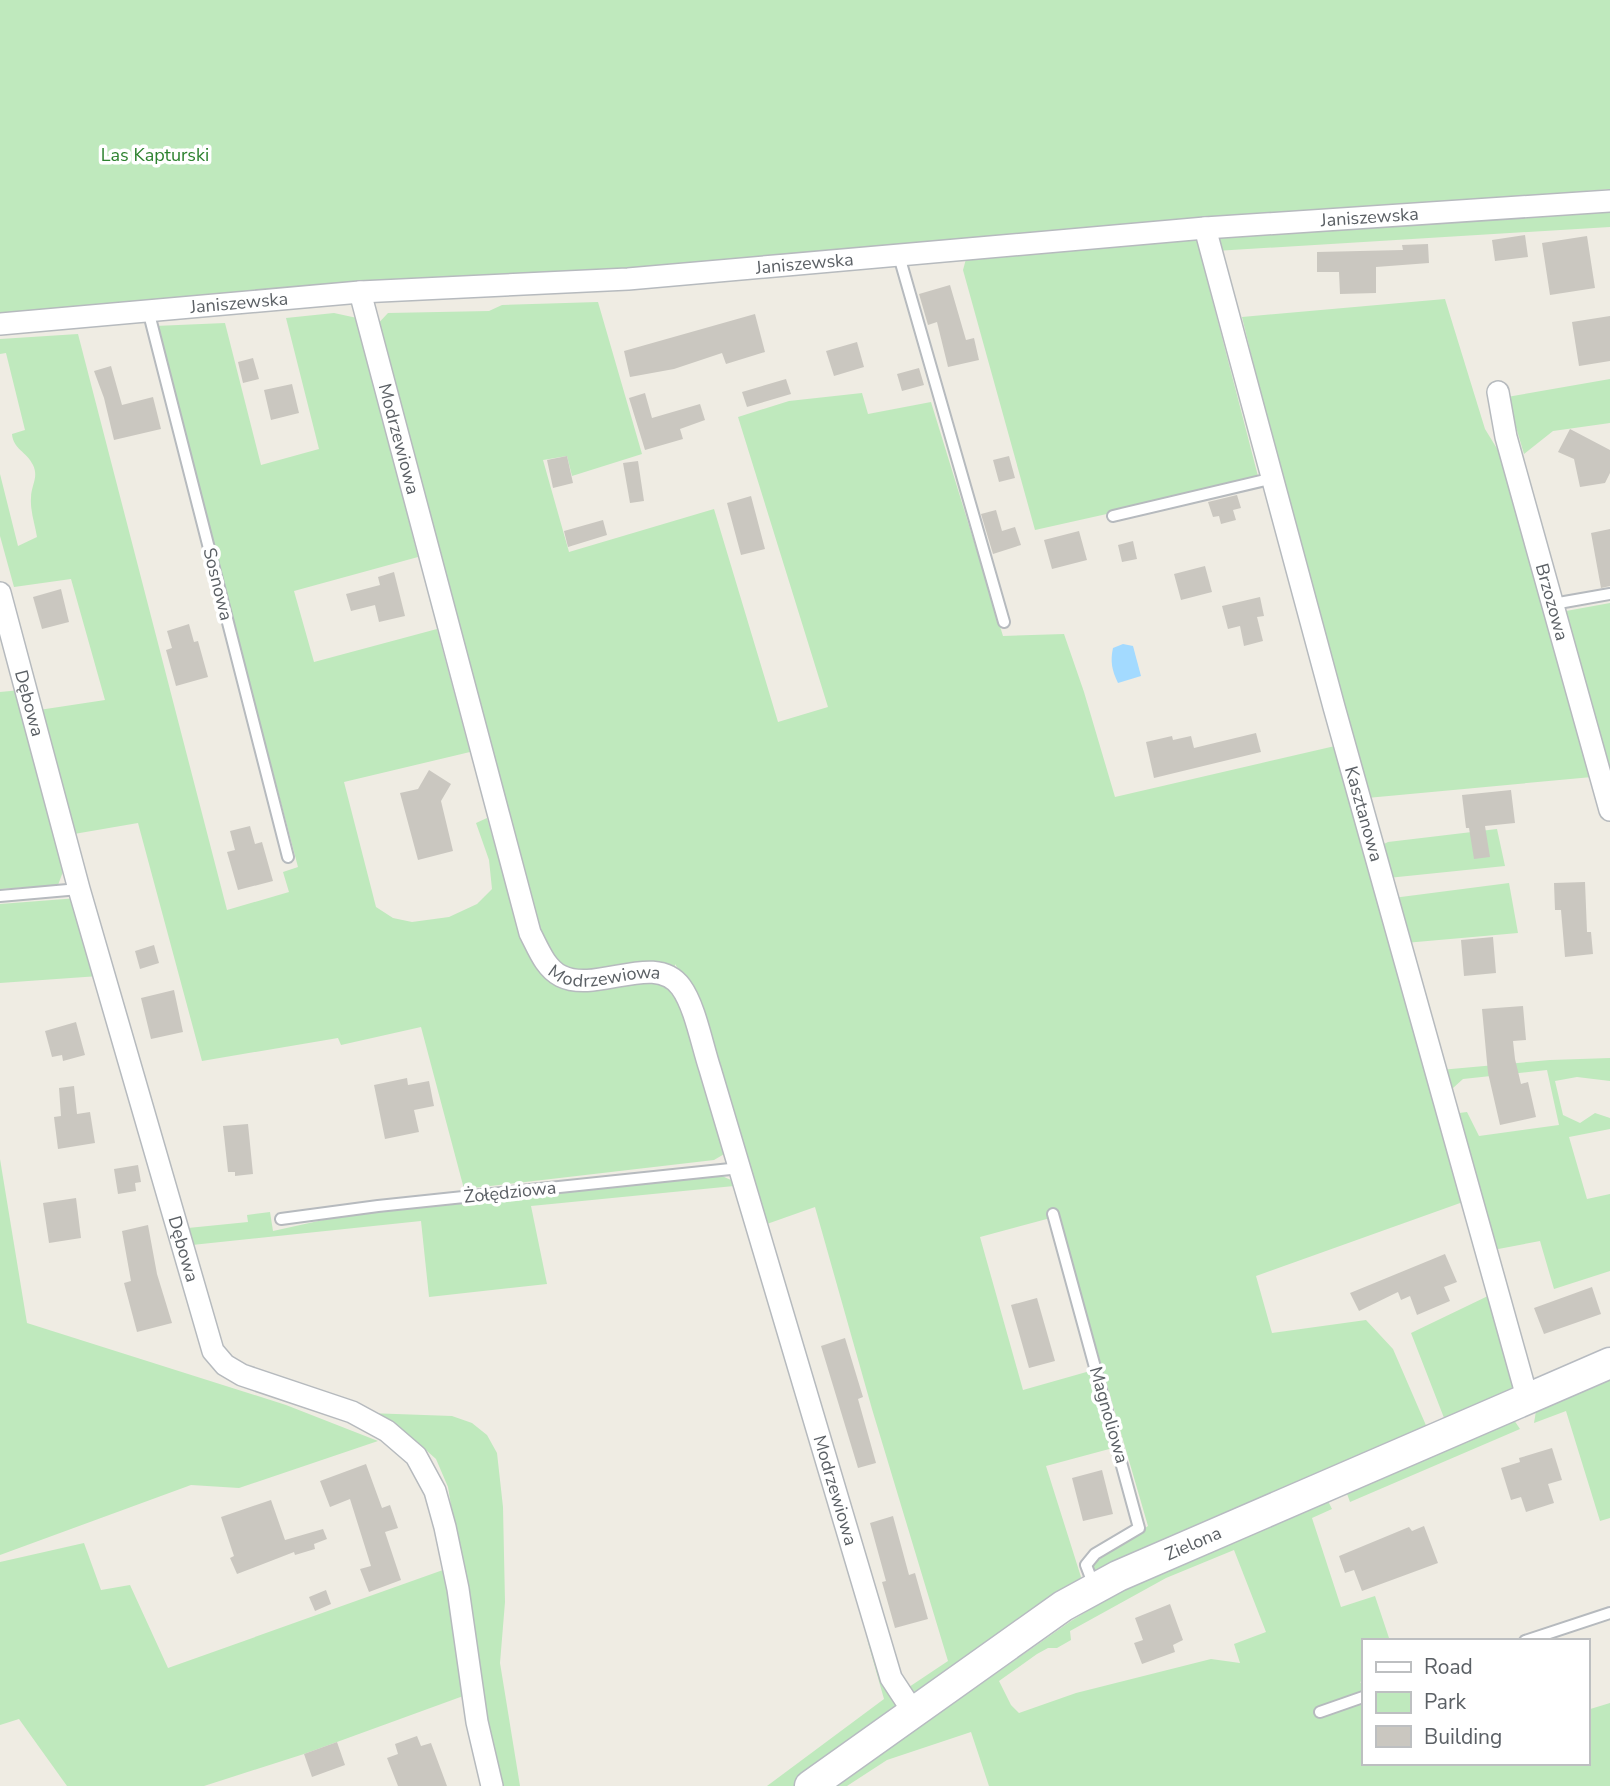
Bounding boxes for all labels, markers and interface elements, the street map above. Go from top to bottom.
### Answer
park label: Las Kapturski [101,143,209,167]
street label: Janiszewska [1319,202,1419,232]
street label: Janiszewska [754,247,855,280]
street label: Janiszewska [188,286,289,319]
street label: Modrzewiowa [373,381,425,497]
street label: Sosnowa [197,545,239,623]
street label: Brzozowa [1530,561,1574,643]
street label: Dębowa [9,667,50,739]
street label: Kasztanowa [1339,763,1389,864]
street label: Modrzewiowa [543,959,662,993]
street label: Żołędziowa [463,1175,557,1209]
street label: Dębowa [162,1213,204,1285]
street label: Magnoliowa [1084,1364,1134,1466]
street label: Modrzewiowa [808,1432,863,1548]
street label: Zielona [1161,1521,1225,1566]
legend [1362,1639,1589,1765]
text: Road [1424,1653,1473,1681]
text: Park [1424,1688,1466,1716]
text: Building [1424,1723,1502,1751]

